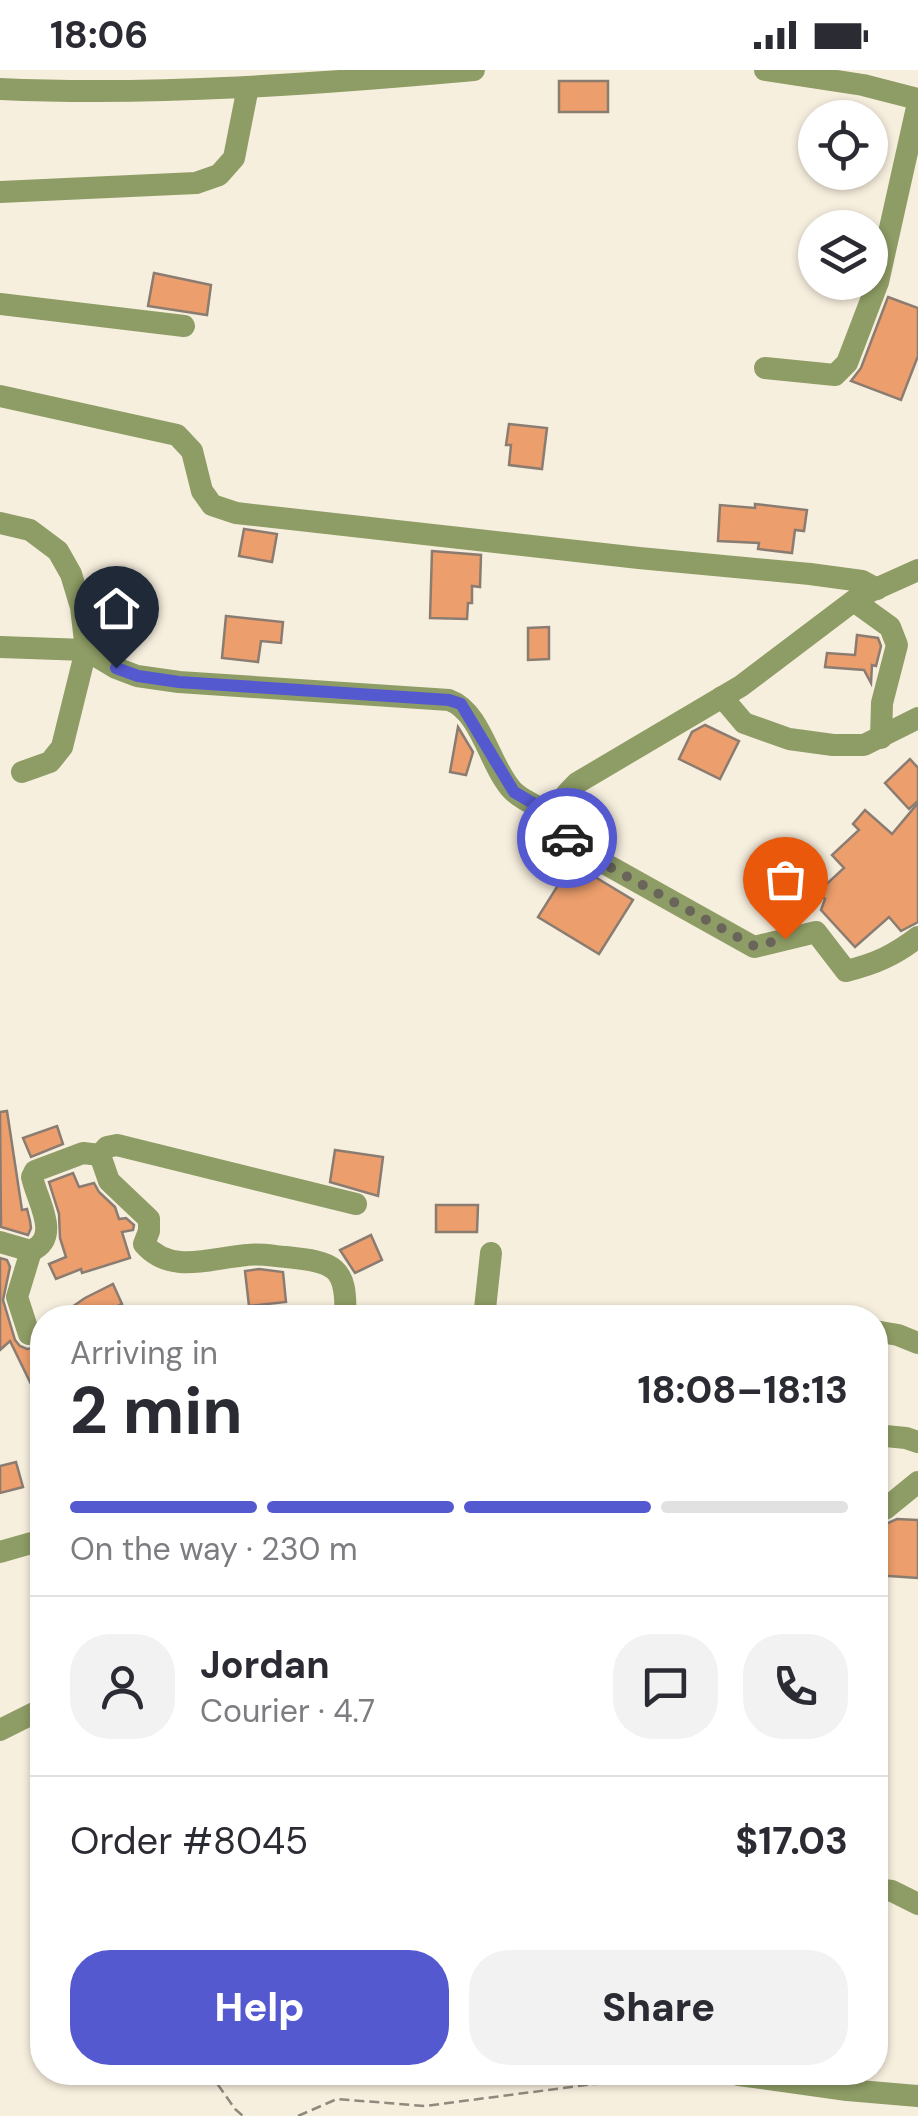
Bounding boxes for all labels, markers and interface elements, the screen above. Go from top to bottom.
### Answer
text: 18:06 [50,10,148,60]
map controls [798,100,888,300]
button: locate [798,100,888,190]
button: layers [798,210,888,300]
pin [74,566,159,669]
icon: home [89,581,144,636]
courier [517,788,617,888]
icon: car [540,811,595,866]
pin [743,837,828,940]
icon: bag [758,852,813,907]
text: Arriving in [70,1332,218,1374]
text: 18:08–18:13 [637,1365,848,1415]
text: 2 min [70,1369,243,1453]
text: On the way · 230 m [70,1528,357,1570]
button: person [70,1634,175,1739]
button: chat [613,1634,718,1739]
button: phone [743,1634,848,1739]
text: Jordan [200,1640,330,1690]
text: Courier · 4.7 [200,1690,375,1732]
text: Order #8045 [70,1816,308,1866]
text: $17.03 [735,1816,848,1866]
button: Help [70,1950,449,2065]
button: Share [469,1950,848,2065]

